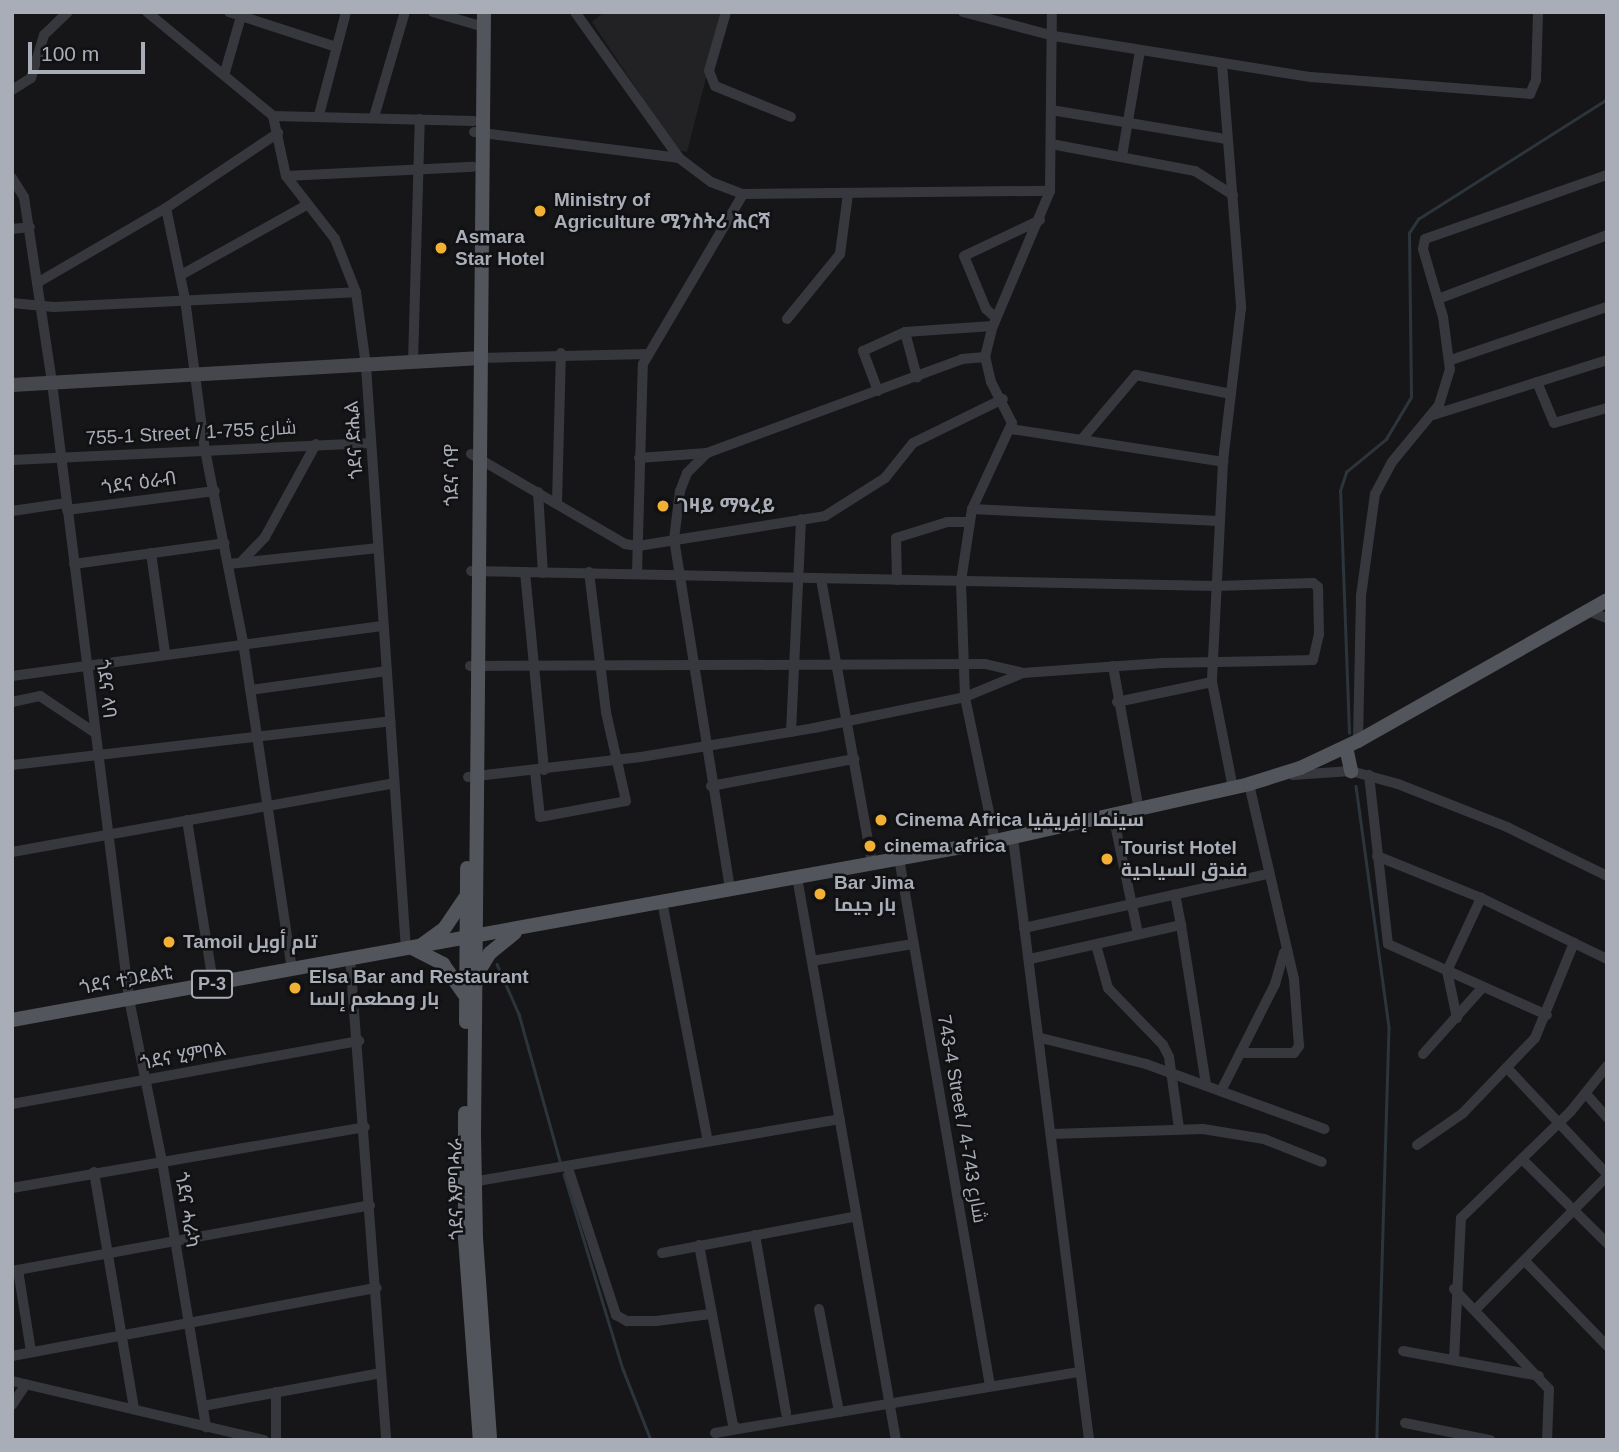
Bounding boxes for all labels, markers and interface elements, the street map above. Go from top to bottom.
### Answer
scale bar [32,28,149,72]
text: 100 m [41,42,99,65]
place label: Ministry of Agriculture ሚንስትሪ ሕርሻ [554,189,770,233]
marker: Ministry of Agriculture ሚንስትሪ ሕርሻ [532,203,548,219]
place label: Asmara Star Hotel [455,226,545,270]
marker: Asmara Star Hotel [433,240,449,256]
street label: ጎደና ድሒል [340,400,368,480]
street label: 755-1 Street / شارع 755-1 [85,416,297,450]
street label: ጎደና ሳዋ [441,444,463,506]
street label: ጎደና ዕራብ [100,466,178,500]
place label: ገዛይ ማዓረይ [677,495,775,517]
marker: ገዛይ ማዓረይ [655,498,671,514]
street label: ጎደና ላባ [91,658,121,720]
place label: Cinema Africa سينما إفريقيا [895,809,1145,831]
marker: Cinema Africa سينما إفريقيا [873,812,889,828]
place label: cinema africa [884,835,1005,857]
place label: Tourist Hotel فندق السياحية [1121,837,1247,881]
marker: cinema africa [862,838,878,854]
marker: Tourist Hotel فندق السياحية [1099,851,1115,867]
place label: Bar Jima بار جيما [834,872,914,916]
marker: Bar Jima بار جيما [812,886,828,902]
place label: Tamoil تام أويل [183,931,317,953]
marker: Tamoil تام أويل [161,934,177,950]
street label: ጎደና ተጋደልቲ [78,961,174,999]
place label: Elsa Bar and Restaurant بار ومطعم إلسا [309,966,529,1010]
road number: P-3 [189,970,235,999]
marker: Elsa Bar and Restaurant بار ومطعم إلسا [287,980,303,996]
street label: 743-4 Street / شارع 743-4 [932,1013,992,1225]
street label: ጎደና ሂምቦል [139,1037,227,1075]
street label: ጎደና እምባሓራ [444,1138,468,1240]
street label: ጎደና ሓራካ [170,1171,204,1249]

